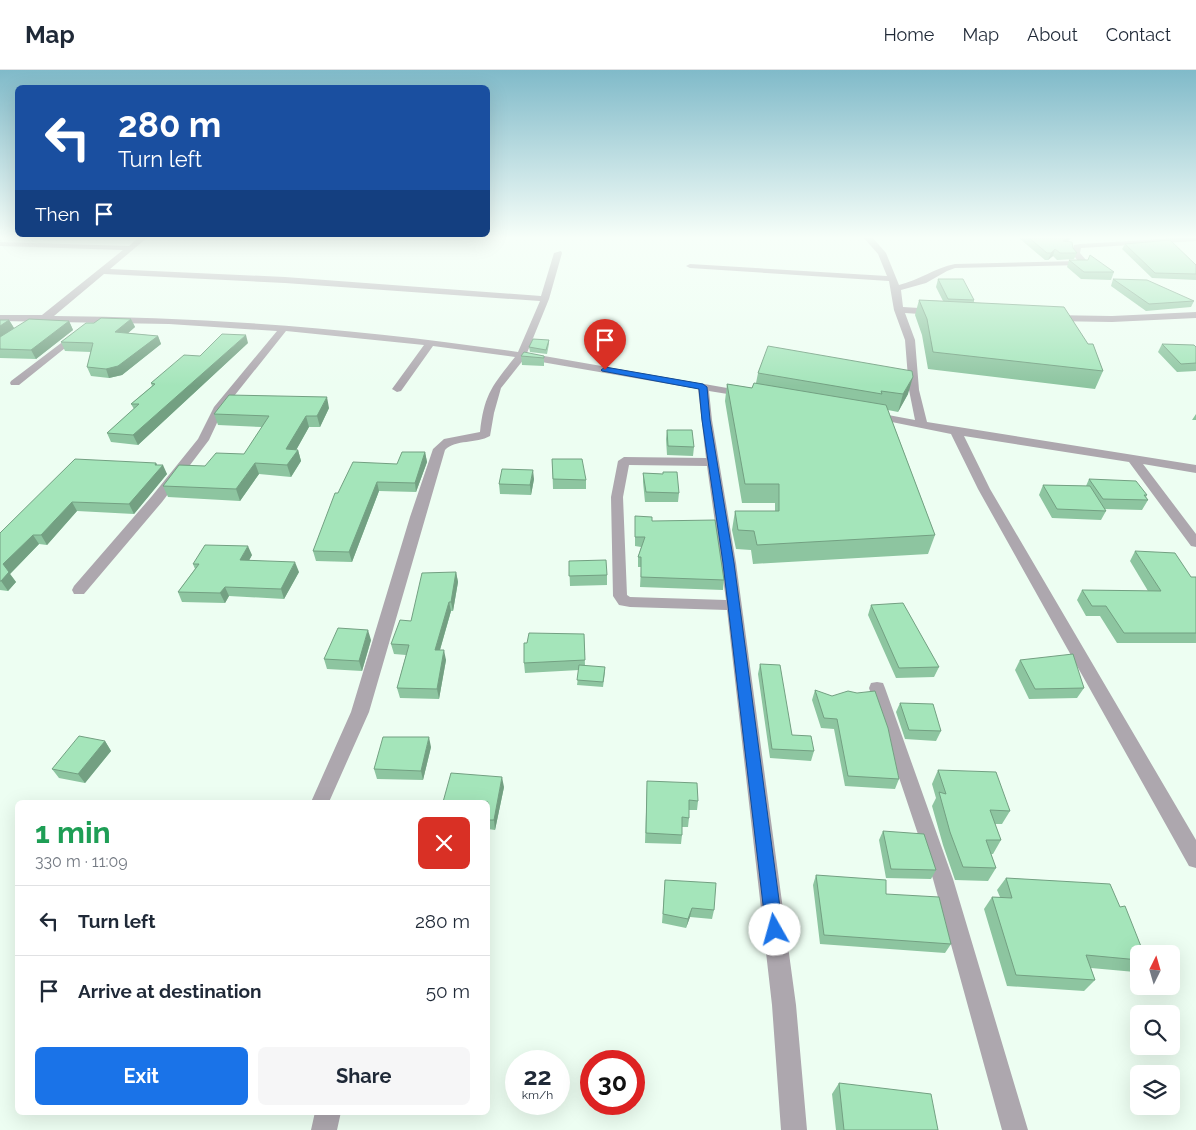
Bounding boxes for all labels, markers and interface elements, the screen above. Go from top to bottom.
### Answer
text: Map [25,20,75,49]
text: Home [883,24,934,45]
text: Map [962,24,999,45]
text: About [1027,24,1078,45]
text: Contact [1106,24,1171,45]
text: 280 m [118,104,221,145]
icon: left [35,105,100,170]
text: Turn left [118,146,202,172]
icon: arrive [90,200,118,228]
text: Then [35,203,80,225]
pin [584,319,626,370]
icon: arrive [591,326,619,354]
text: 1 min [35,815,111,850]
button: close [418,817,470,869]
text: 330 m · 11:09 [35,852,128,871]
position arrow [748,903,800,955]
icon: left [35,907,63,935]
text: Turn left [78,910,155,932]
text: 280 m [415,910,470,932]
north arrow [1130,945,1180,995]
map controls [1130,945,1180,1115]
icon: arrive [35,977,63,1005]
text: Arrive at destination [78,980,262,1002]
text: 50 m [426,980,470,1002]
button: search [1130,1005,1180,1055]
button: Exit [35,1047,248,1105]
button: Share [258,1047,470,1105]
speed limit sign: 30 [580,1050,645,1115]
text: 22 [523,1061,552,1091]
button: layers [1130,1065,1180,1115]
text: km/h [522,1088,553,1102]

